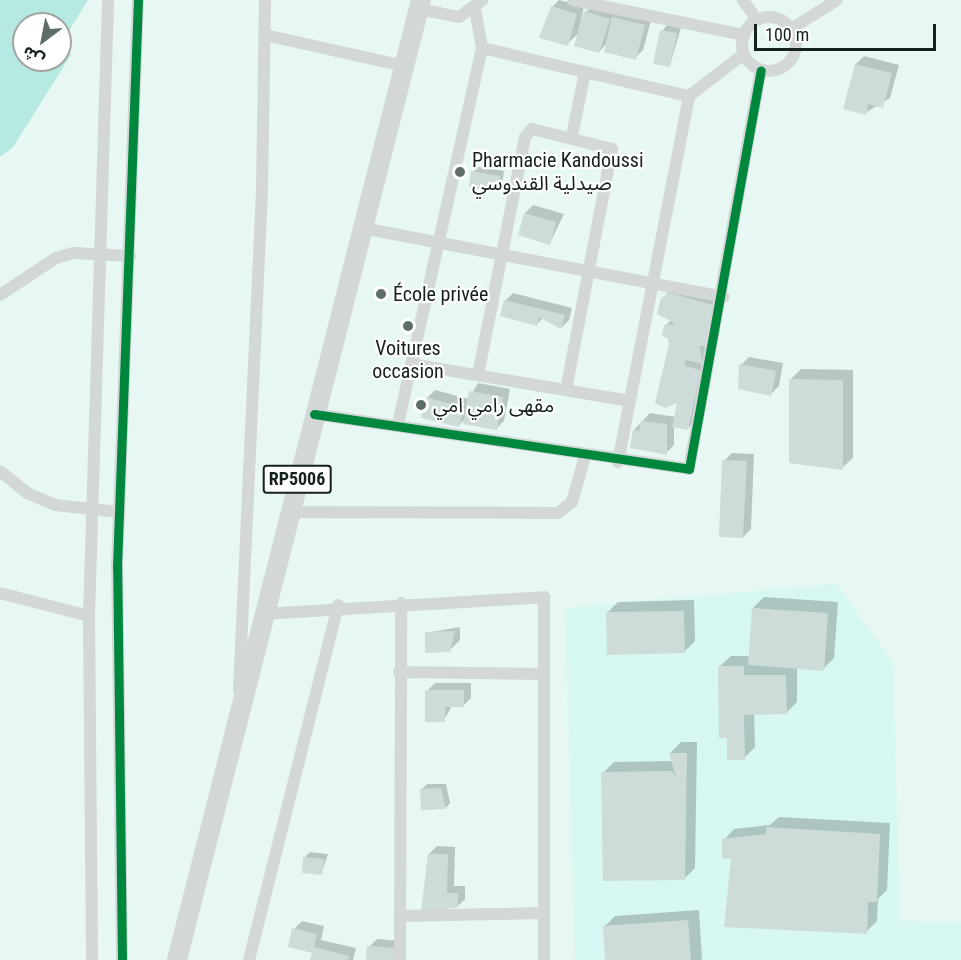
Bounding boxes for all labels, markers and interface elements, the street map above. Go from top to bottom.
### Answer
north arrow [12,12,72,72]
scale bar [757,12,938,50]
text: 100 m [765,24,809,45]
text: ش [19,42,48,70]
place label: Pharmacie Kandoussi صيدلية القندوسي [472,148,643,195]
marker: Pharmacie Kandoussi صيدلية القندوسي [453,165,467,179]
place label: École privée [393,282,488,306]
marker: École privée [374,287,388,301]
marker: Voitures occasion [401,319,415,333]
place label: Voitures occasion [372,336,444,383]
place label: مقهى رامي امي [433,393,554,417]
marker: مقهى رامي امي [414,398,428,412]
road number: RP5006 [262,464,332,494]

